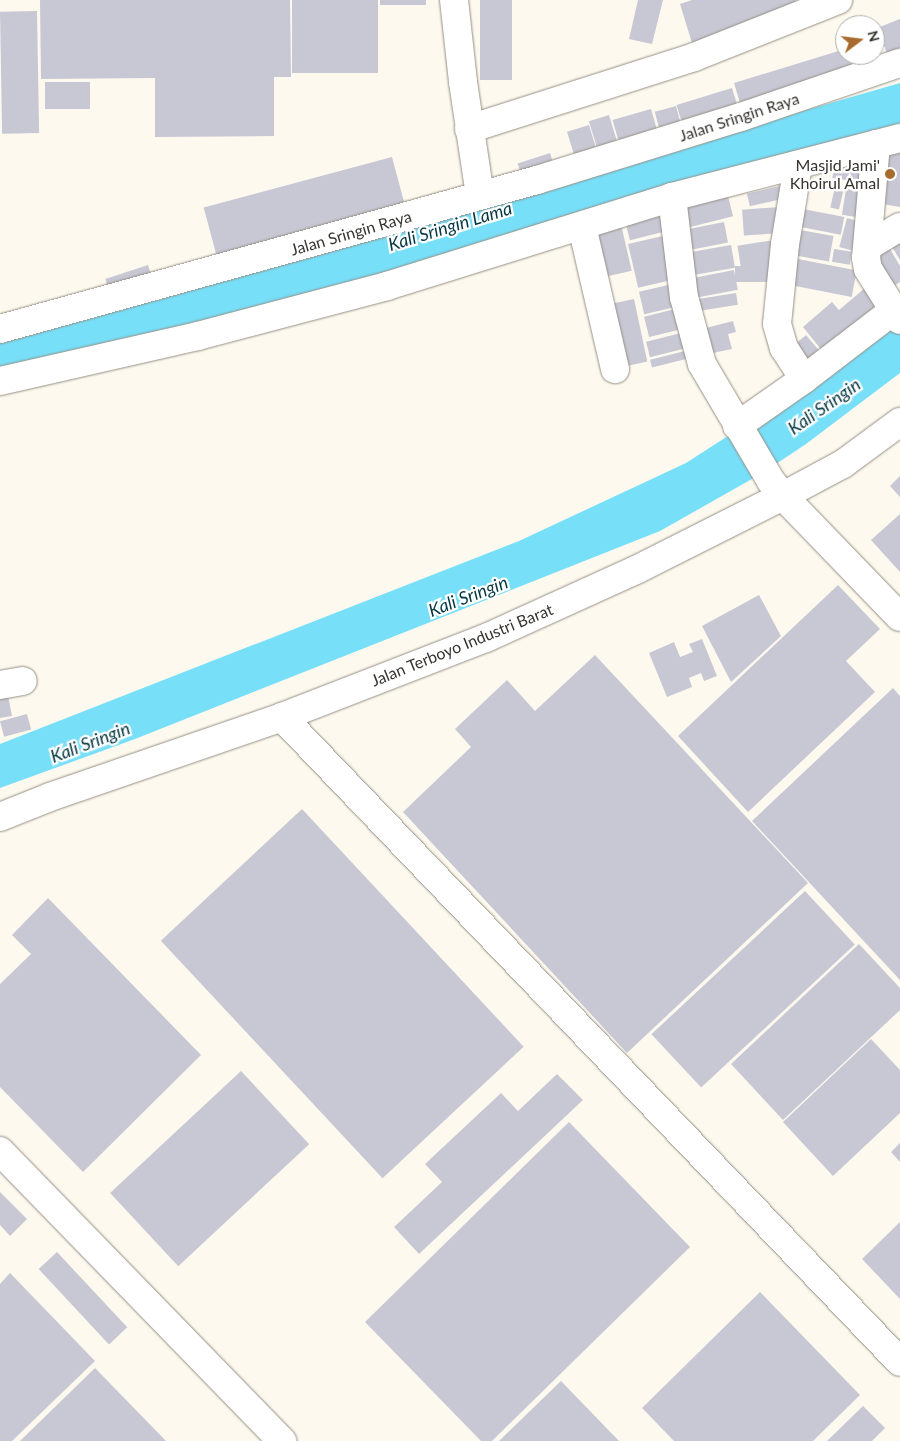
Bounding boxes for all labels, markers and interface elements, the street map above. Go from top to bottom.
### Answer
north arrow [835,15,885,65]
text: N [864,29,884,44]
street label: Jalan Sringin Raya [677,89,801,145]
place label: Masjid Jami' Khoirul Amal [789,155,880,193]
marker: Masjid Jami' Khoirul Amal [884,168,896,180]
water label: Kali Sringin Lama [385,197,515,255]
street label: Jalan Sringin Raya [288,207,414,259]
water label: Kali Sringin [784,373,864,439]
water label: Kali Sringin [425,571,511,621]
street label: Jalan Terboyo Industri Barat [368,600,556,690]
water label: Kali Sringin [47,717,133,767]

